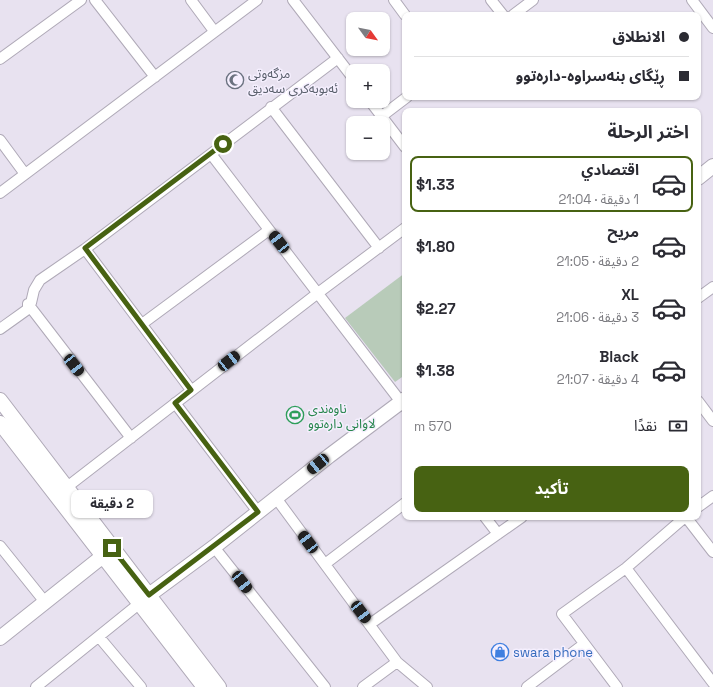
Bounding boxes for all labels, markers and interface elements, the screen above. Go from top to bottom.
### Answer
north arrow [346,12,390,56]
map controls [346,12,390,160]
text: الانطلاق [613,27,665,46]
button: + [346,64,390,108]
place label: مزگەوتی ئەبوبەکری سەدیق [248,65,338,97]
text: ڕێگای بنەسراوە-دارەتوو [516,66,665,85]
mosque icon: مزگەوتی ئەبوبەکری سەدیق [225,70,245,90]
button: − [346,116,390,160]
text: اختر الرحلة [608,120,689,143]
route start [214,135,232,153]
text: اقتصادي [581,160,639,179]
icon: car [651,166,687,202]
text: $1.33 [416,175,455,194]
text: 1 دقيقة · 21:04 [558,191,639,208]
text: مريح [607,222,639,241]
icon: car [651,228,687,264]
car [267,229,291,255]
text: $1.80 [416,237,455,256]
text: 2 دقيقة · 21:05 [556,253,639,270]
text: XL [621,285,639,304]
icon: car [651,290,687,326]
text: $2.27 [416,299,456,318]
text: 3 دقيقة · 21:06 [556,309,639,326]
text: Black [599,347,639,366]
car [216,349,242,373]
car [62,352,86,378]
icon: car [651,352,687,388]
text: $1.38 [416,361,454,380]
text: 4 دقيقة · 21:07 [557,371,639,388]
place label: ناوەندی لاوانی دارەتوو [308,400,376,432]
sports icon: ناوەندی لاوانی دارەتوو [285,405,305,425]
icon: cash [667,415,689,437]
text: نقدًا [634,416,657,435]
text: 570 m [414,418,452,435]
car [305,452,331,476]
button: تأكيد [414,466,689,512]
callout: 2 دقيقة [71,490,153,518]
text: 2 دقيقة [90,495,134,512]
car [296,529,320,555]
route end [103,539,121,557]
car [230,569,254,595]
car [349,599,373,625]
shop icon: swara phone [490,642,510,662]
place label: swara phone [513,644,593,661]

